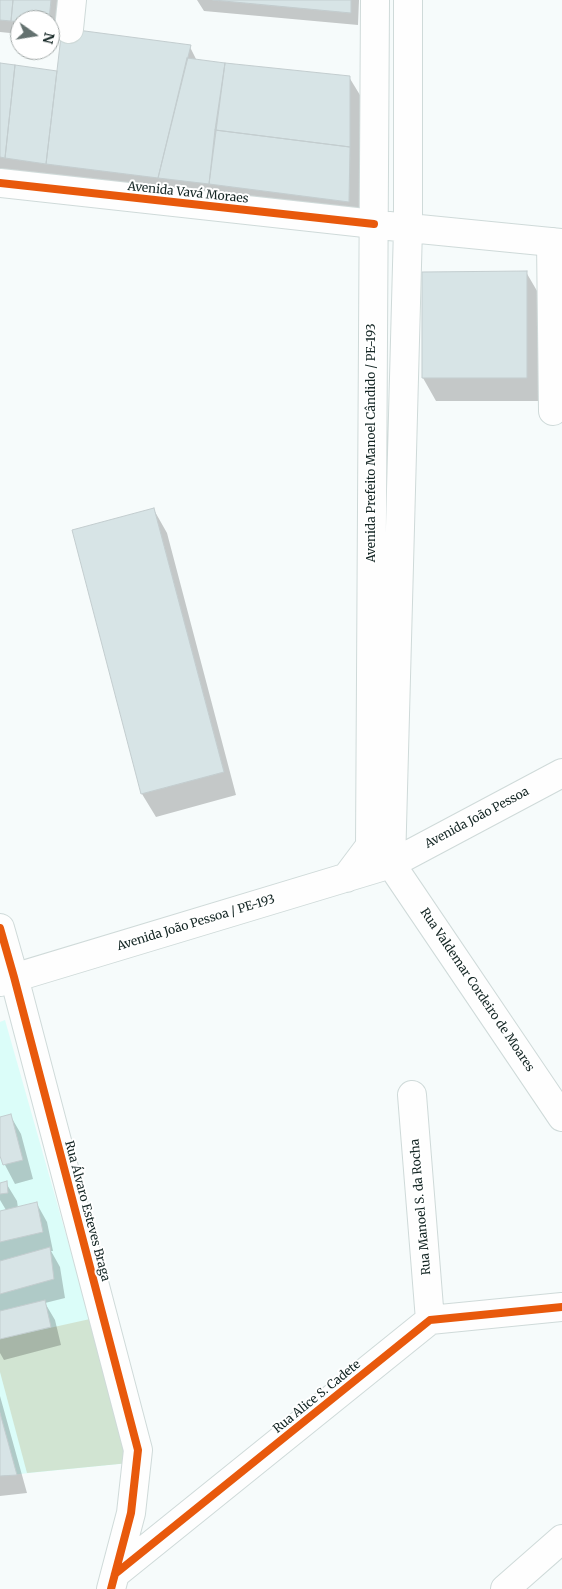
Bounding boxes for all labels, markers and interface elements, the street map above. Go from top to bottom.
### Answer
north arrow [10,10,60,60]
text: N [39,31,59,46]
street label: Avenida Vavá Moraes [127,179,249,207]
street label: Avenida Prefeito Manoel Cândido / PE-193 [365,323,379,563]
street label: Avenida João Pessoa [422,784,532,852]
street label: Avenida João Pessoa / PE-193 [115,892,277,954]
street label: Rua Valdemar Cordeiro de Moares [417,906,537,1074]
street label: Rua Manoel S. da Rocha [408,1138,434,1276]
street label: Rua Álvaro Esteves Braga [61,1139,113,1283]
street label: Rua Alice S. Cadete [271,1357,363,1437]

